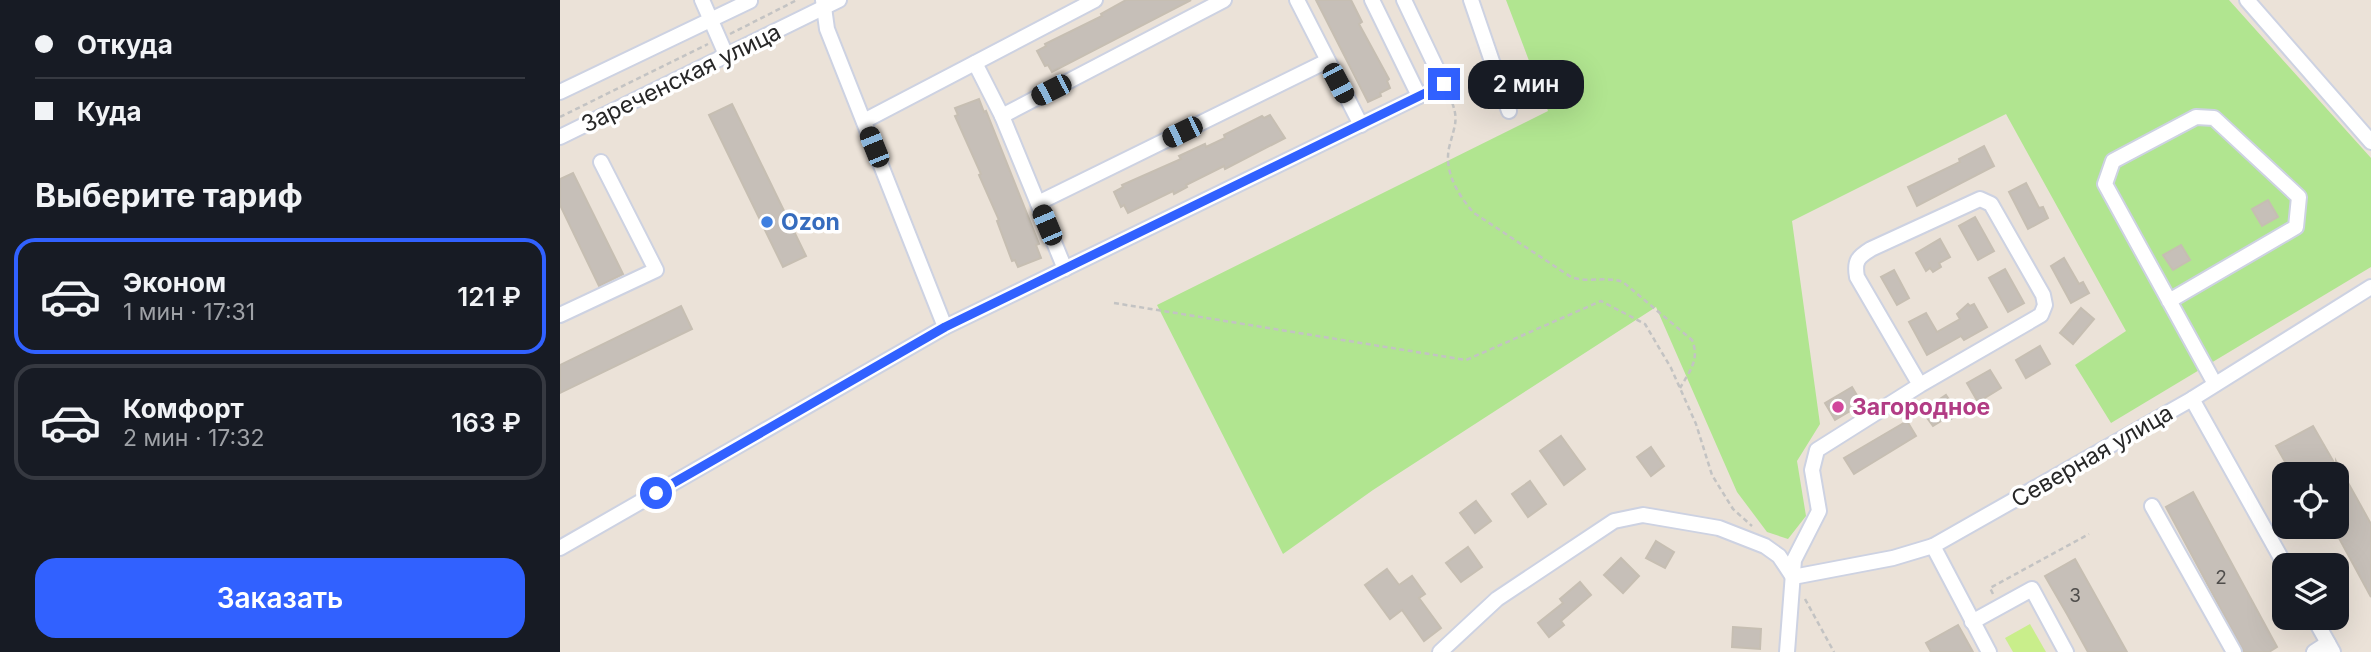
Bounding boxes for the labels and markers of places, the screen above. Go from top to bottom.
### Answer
place label: Ozon [781,208,840,236]
marker: Ozon [759,214,775,230]
place label: Загородное [1852,393,1990,421]
marker: Загородное [1830,399,1846,415]

